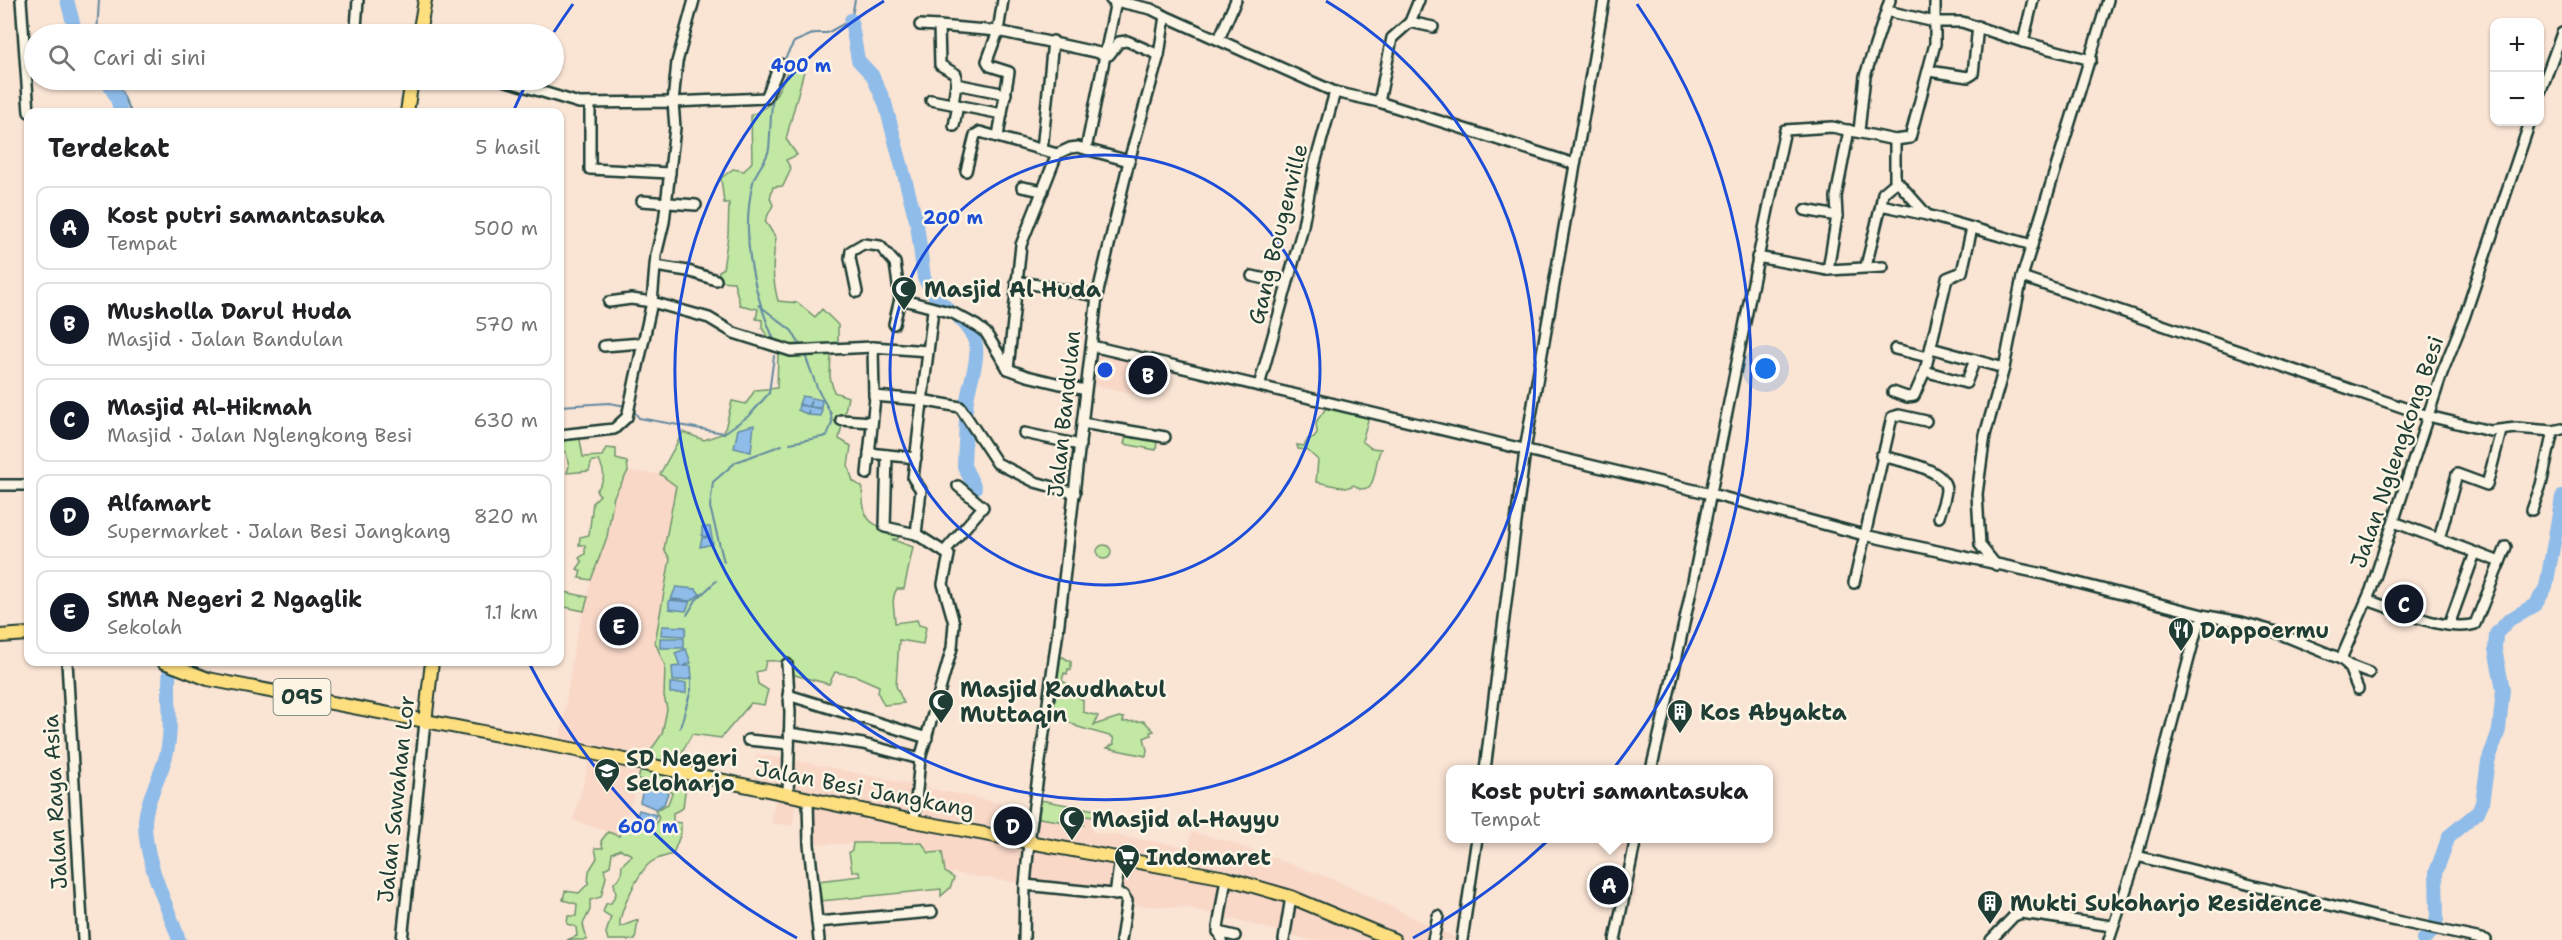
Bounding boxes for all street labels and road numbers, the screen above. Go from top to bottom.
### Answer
street label: Gang Bougenville [1242,141,1314,327]
street label: Jalan Bandulan [1041,329,1087,499]
street label: Jalan Nglengkong Besi [2344,332,2450,572]
road number: 095 [274,679,330,715]
street label: Jalan Sawahan Lor [371,694,421,904]
street label: Jalan Raya Asia [36,713,74,890]
street label: Jalan Besi Jangkang [753,754,977,824]

